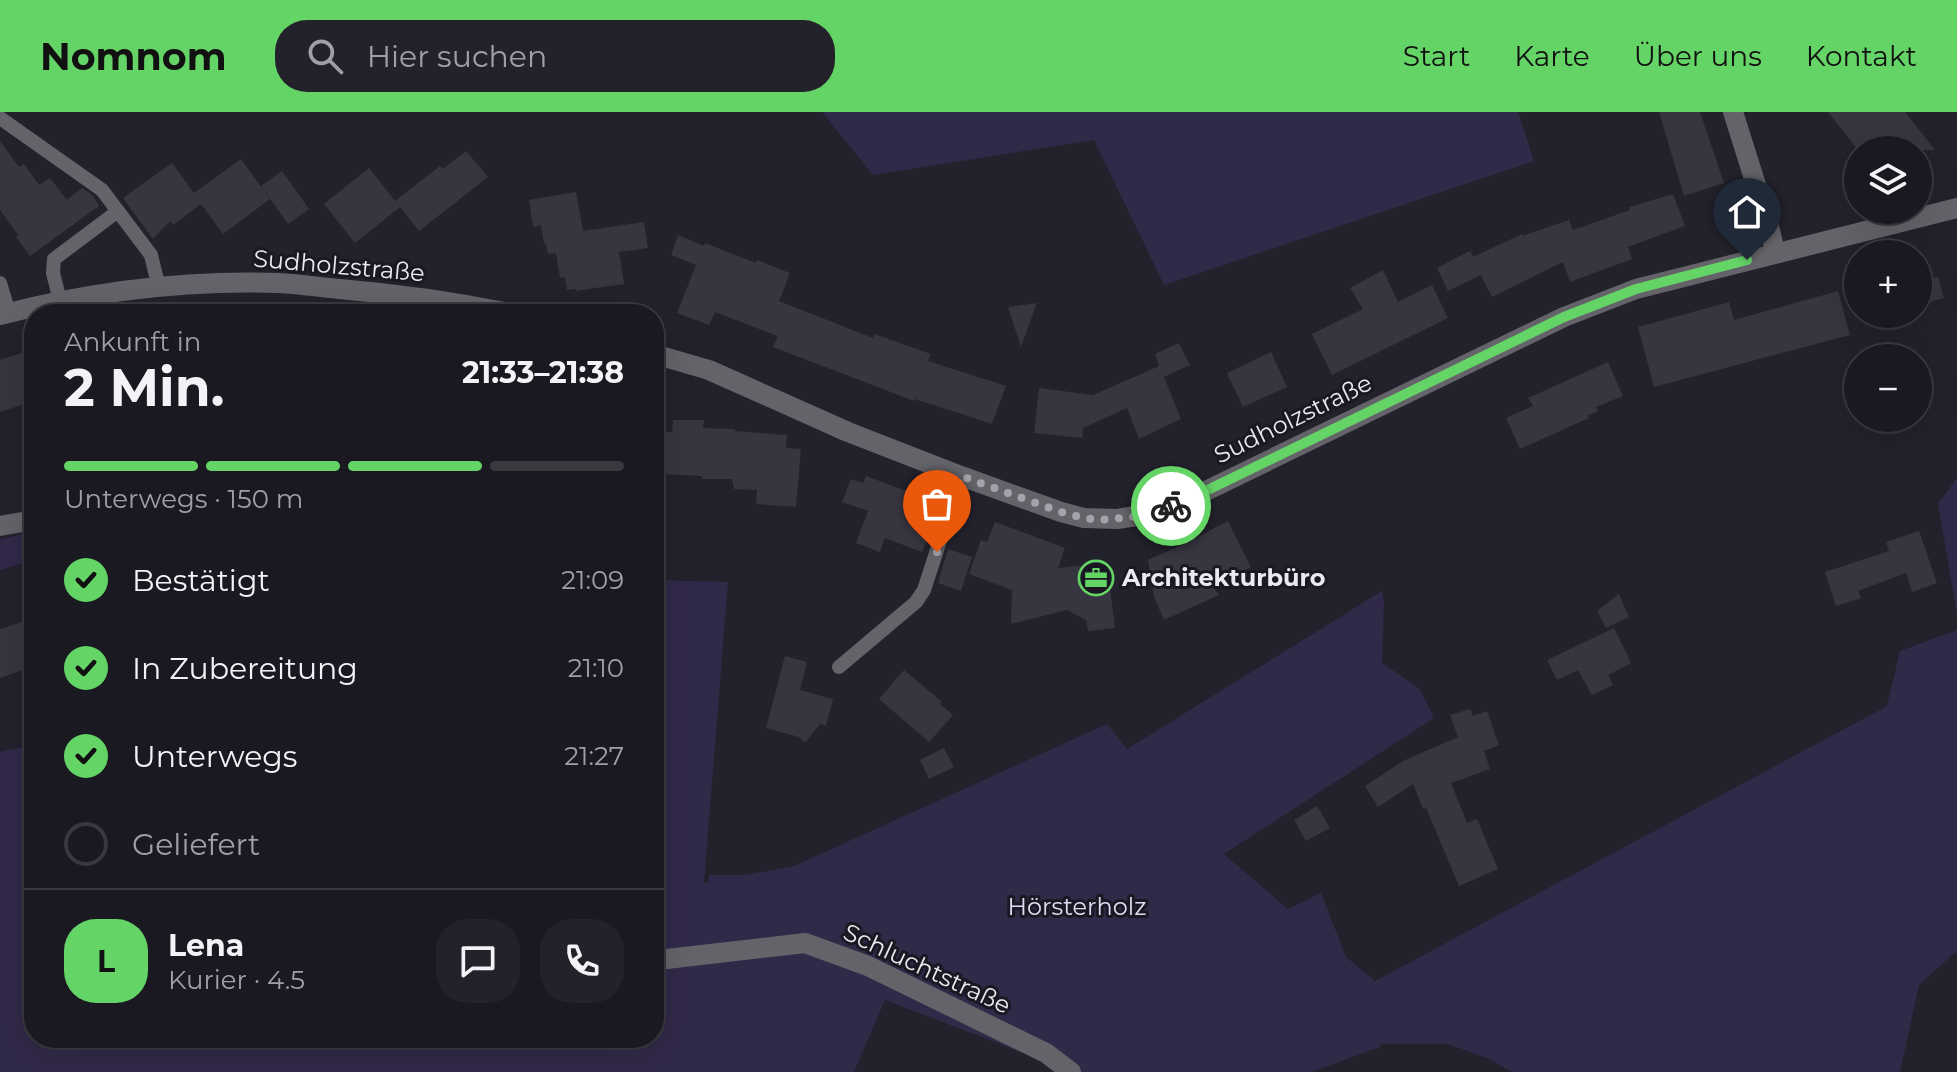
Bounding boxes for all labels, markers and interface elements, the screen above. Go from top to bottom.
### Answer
search box [275,20,835,92]
text: Nomnom [40,33,227,80]
icon: search [303,34,347,78]
text: Hier suchen [367,38,547,75]
text: Start [1403,39,1470,73]
text: Karte [1514,39,1590,73]
text: Über uns [1634,39,1762,73]
text: Kontakt [1806,39,1917,73]
map controls [1844,136,1932,432]
button: layers [1844,136,1932,224]
pin [1713,178,1781,260]
icon: home [1725,190,1769,234]
button: + [1844,240,1932,328]
street label: Sudholzstraße [252,244,426,287]
text: Ankunft in [64,326,201,358]
button: − [1844,344,1932,432]
text: 21:33–21:38 [462,354,624,391]
text: 2 Min. [64,356,224,419]
street label: Sudholzstraße [1209,368,1376,469]
courier [1131,466,1211,546]
pin [903,470,971,552]
icon: bag [915,482,959,526]
text: Unterwegs · 150 m [64,483,303,515]
icon: bike [1149,484,1193,528]
icon: check [64,558,108,602]
office icon: Architekturbüro [1077,559,1115,597]
text: Bestätigt [132,562,270,599]
place label: Architekturbüro [1121,563,1325,592]
text: 21:09 [561,564,624,596]
icon: check [64,646,108,690]
text: In Zubereitung [132,650,358,687]
text: 21:10 [568,652,624,684]
icon: check [64,734,108,778]
text: Unterwegs [132,738,297,775]
text: 21:27 [564,740,624,772]
text: Geliefert [132,826,260,863]
park label: Hörsterholz [1007,892,1147,921]
street label: Schluchtstraße [839,917,1015,1020]
button: chat [436,919,520,1003]
button: phone [540,919,624,1003]
text: Lena [168,927,244,964]
text: L [97,943,115,980]
text: Kurier · 4.5 [168,964,305,996]

